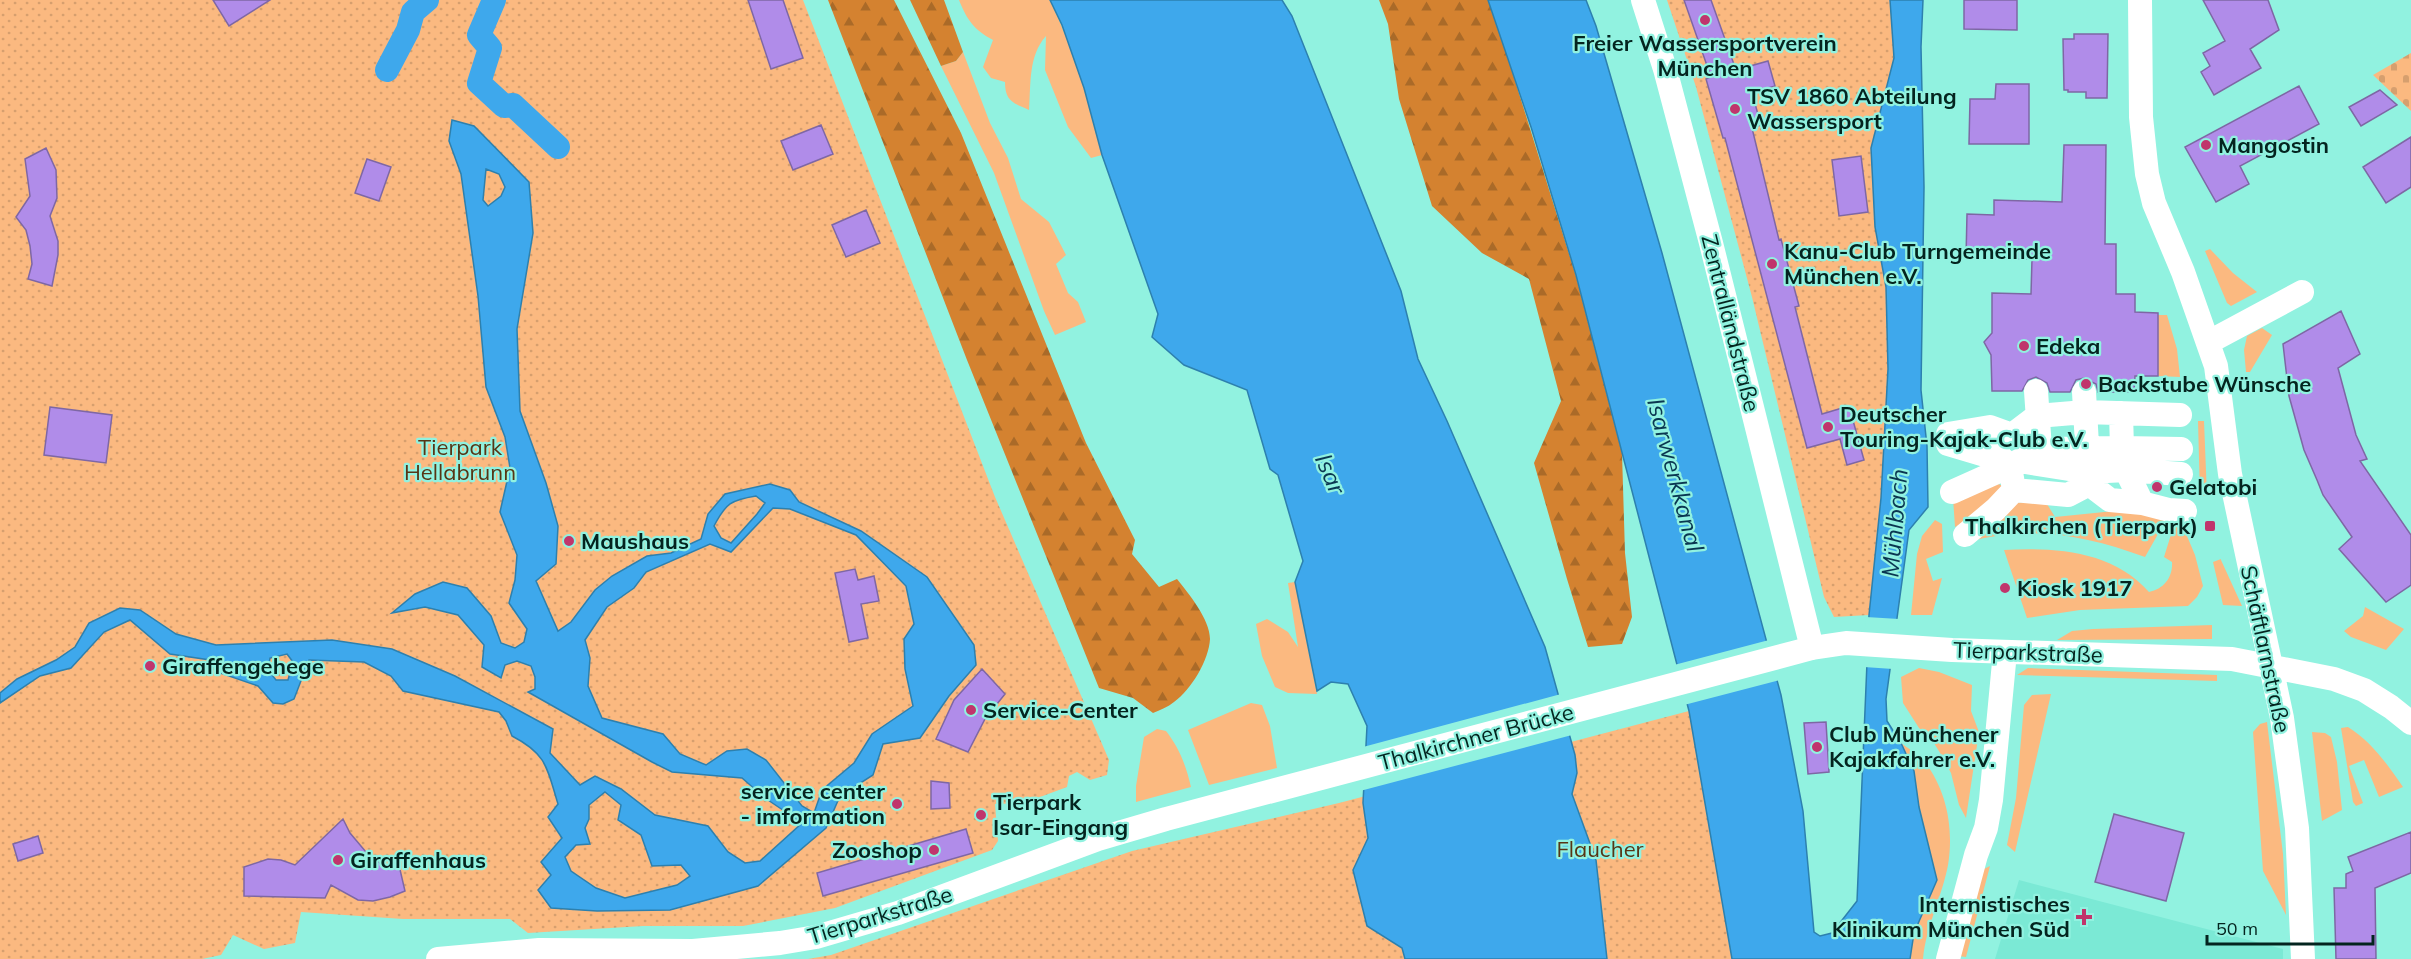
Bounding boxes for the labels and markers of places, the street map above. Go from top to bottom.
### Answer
marker: Freier Wassersportverein München [1698,13,1712,27]
place label: Freier Wassersportverein München [1573,29,1837,82]
place label: TSV 1860 Abteilung Wassersport [1747,82,1957,135]
marker: TSV 1860 Abteilung Wassersport [1728,102,1742,116]
place label: Mangostin [2218,131,2329,159]
marker: Mangostin [2199,138,2213,152]
place label: Kanu-Club Turngemeinde München e.V. [1784,237,2051,290]
marker: Kanu-Club Turngemeinde München e.V. [1765,257,1779,271]
place label: Edeka [2036,332,2100,360]
marker: Edeka [2017,339,2031,353]
place label: Backstube Wünsche [2098,370,2311,398]
marker: Backstube Wünsche [2079,377,2093,391]
place label: Deutscher Touring-Kajak-Club e.V. [1840,400,2088,453]
marker: Deutscher Touring-Kajak-Club e.V. [1821,420,1835,434]
place label: Gelatobi [2169,473,2257,501]
marker: Gelatobi [2150,480,2164,494]
place label: Thalkirchen (Tierpark) [1965,512,2198,540]
marker: Thalkirchen (Tierpark) [2203,519,2217,533]
place label: Maushaus [581,527,689,555]
marker: Maushaus [562,534,576,548]
place label: Kiosk 1917 [2017,574,2132,602]
marker: Kiosk 1917 [1998,581,2012,595]
place label: Giraffengehege [162,652,324,680]
marker: Giraffengehege [143,659,157,673]
place label: Service-Center [983,696,1138,724]
marker: Service-Center [964,703,978,717]
place label: Club Münchener Kajakfahrer e.V. [1829,720,1999,773]
marker: Club Münchener Kajakfahrer e.V. [1810,740,1824,754]
place label: service center - imformation [741,777,885,830]
place label: Tierpark Isar-Eingang [993,788,1128,841]
marker: service center - imformation [890,797,904,811]
marker: Tierpark Isar-Eingang [974,808,988,822]
place label: Zooshop [832,836,922,864]
marker: Zooshop [927,843,941,857]
place label: Giraffenhaus [350,846,486,874]
marker: Giraffenhaus [331,853,345,867]
place label: Internistisches Klinikum München Süd [1832,890,2070,943]
marker: Internistisches Klinikum München Süd [2075,908,2093,926]

